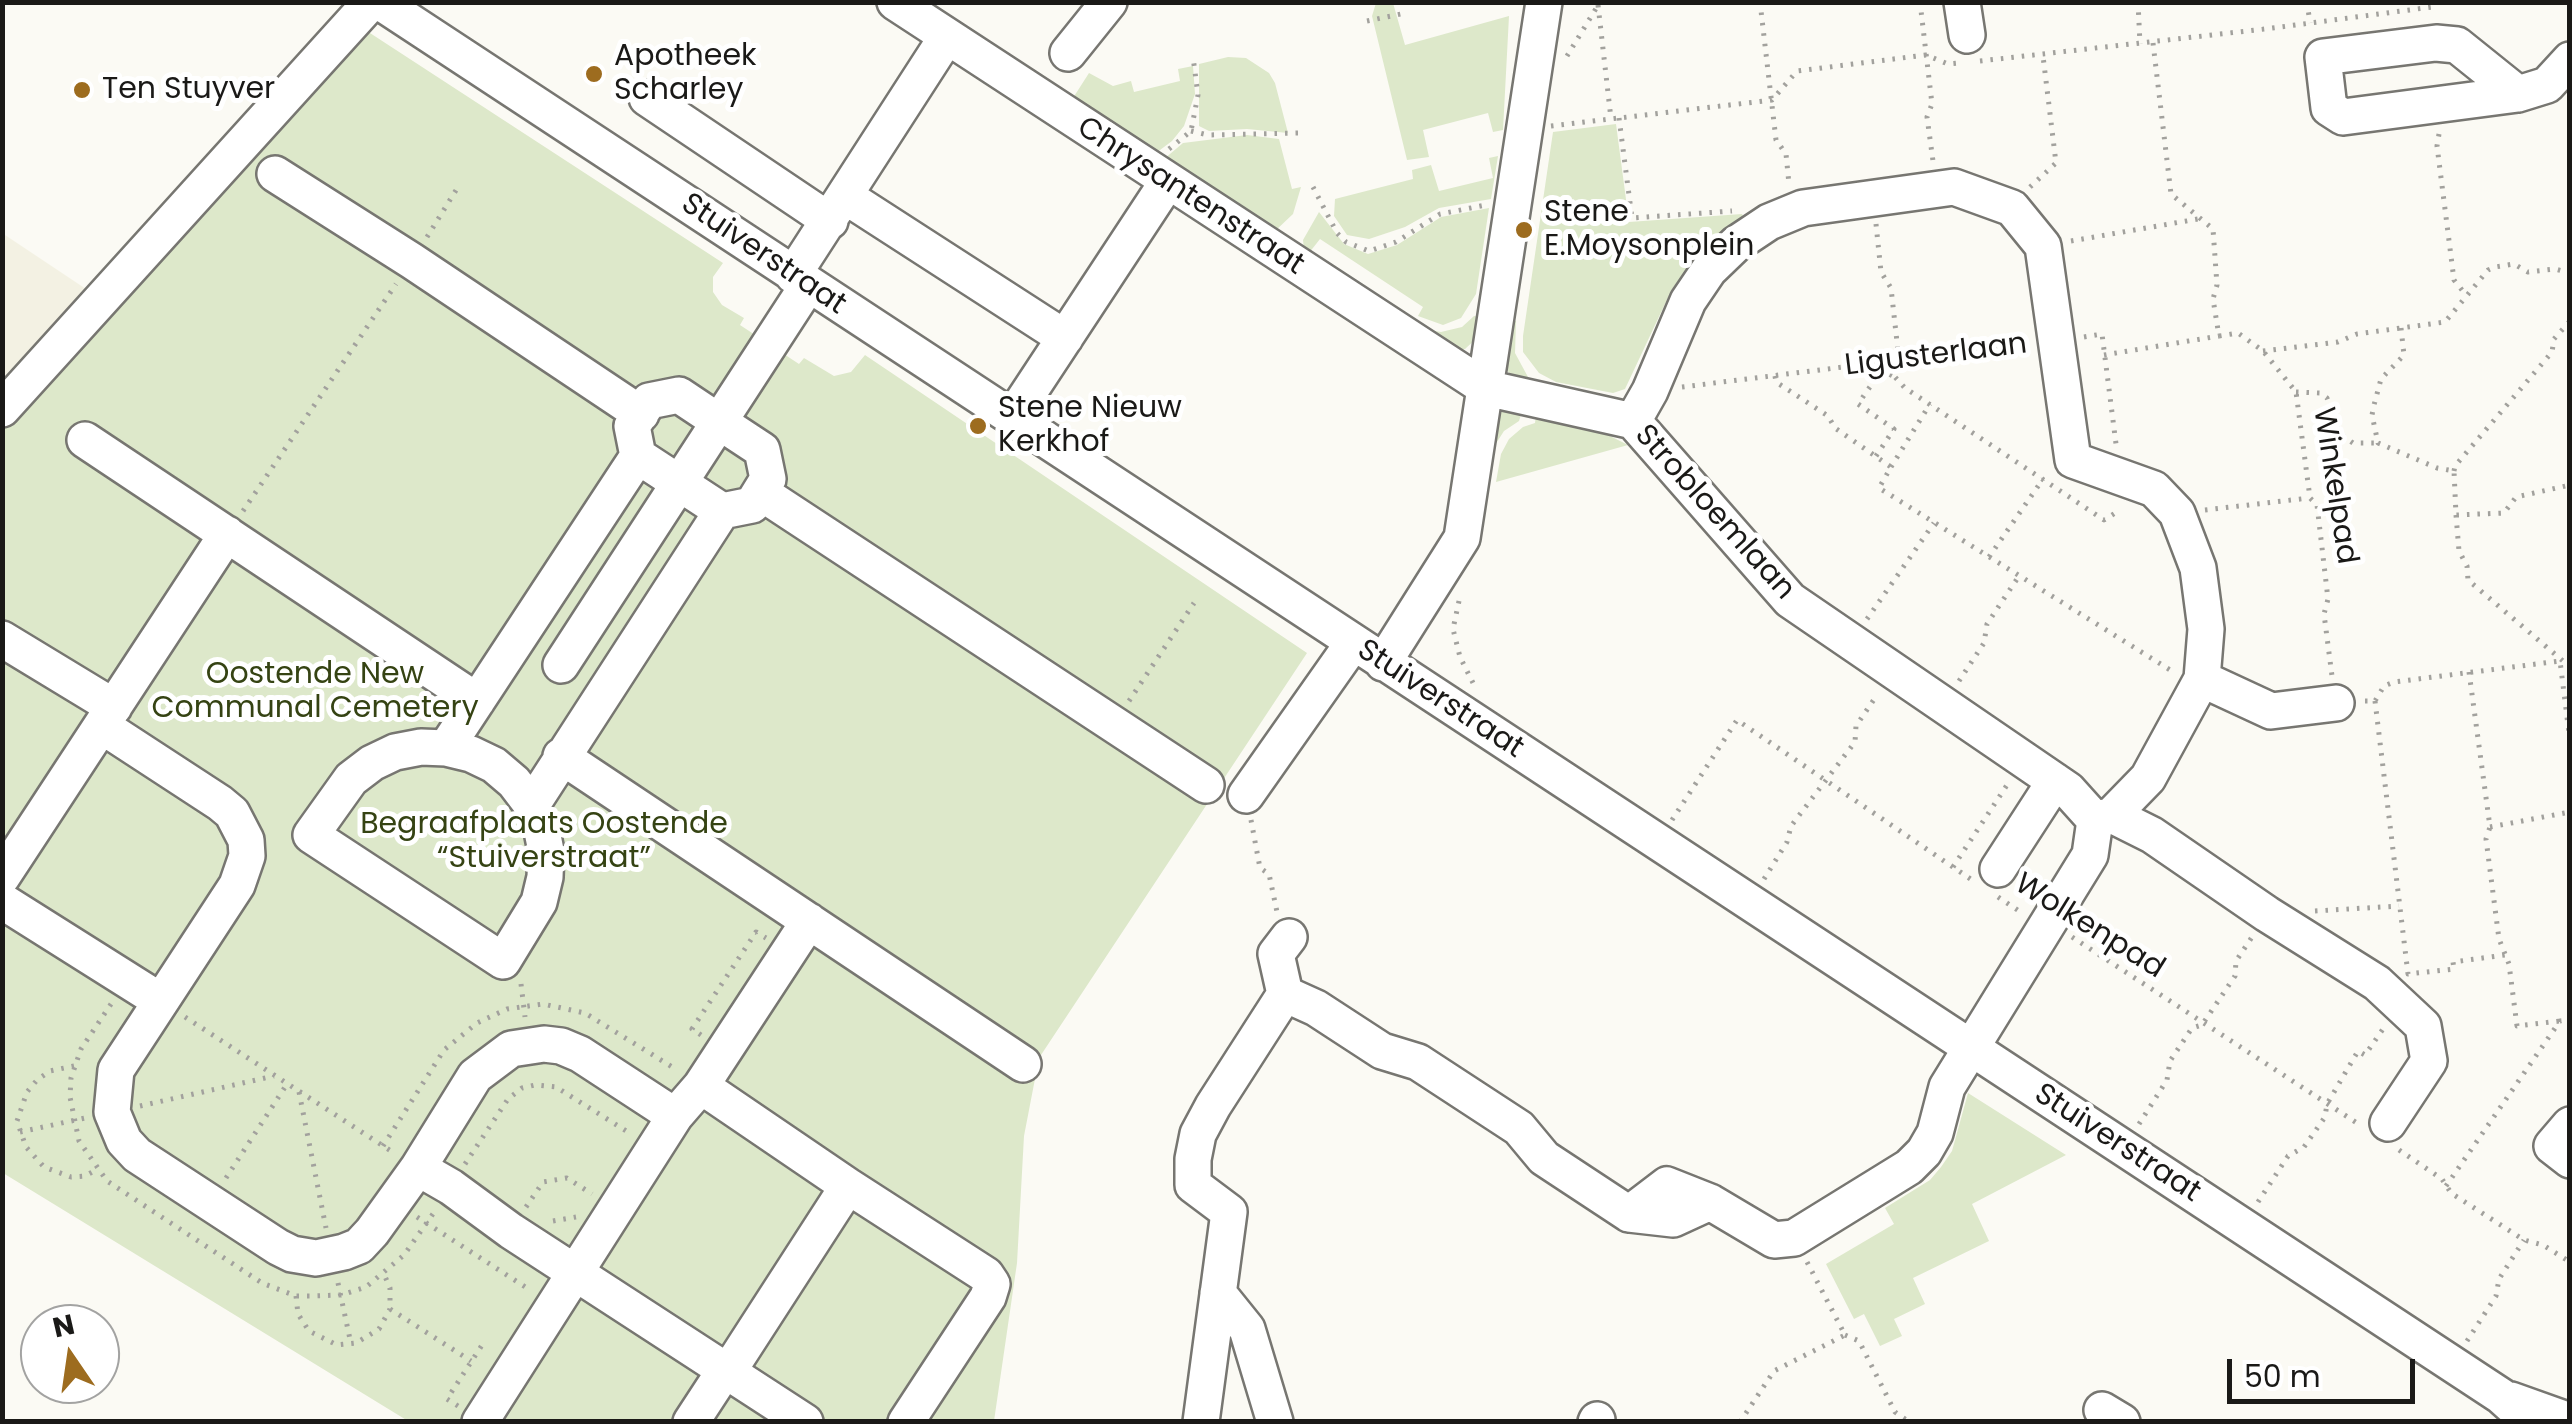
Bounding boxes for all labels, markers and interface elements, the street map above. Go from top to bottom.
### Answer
place label: Apotheek Scharley [614,39,756,110]
marker: Apotheek Scharley [583,63,605,85]
place label: Ten Stuyver [102,72,275,108]
marker: Ten Stuyver [71,79,93,101]
street label: Chrysantenstraat [1070,110,1310,284]
street label: Stuiverstraat [674,187,852,323]
place label: Stene E.Moysonplein [1544,195,1755,266]
marker: Stene E.Moysonplein [1513,219,1535,241]
street label: Ligusterlaan [1843,327,2029,385]
place label: Stene Nieuw Kerkhof [998,391,1182,462]
street label: Winkelpad [2304,405,2364,567]
marker: Stene Nieuw Kerkhof [967,415,989,437]
street label: Strobloemlaan [1626,418,1802,608]
street label: Stuiverstraat [1350,633,1530,767]
park label: Oostende New Communal Cemetery [151,657,479,728]
park label: Begraafplaats Oostende “Stuiverstraat” [360,807,728,878]
street label: Wolkenpad [2007,867,2171,987]
street label: Stuiverstraat [2027,1077,2207,1211]
north arrow [20,1304,120,1404]
text: N [49,1305,78,1348]
scale bar [2232,1339,2420,1401]
text: 50 m [2244,1355,2321,1398]

